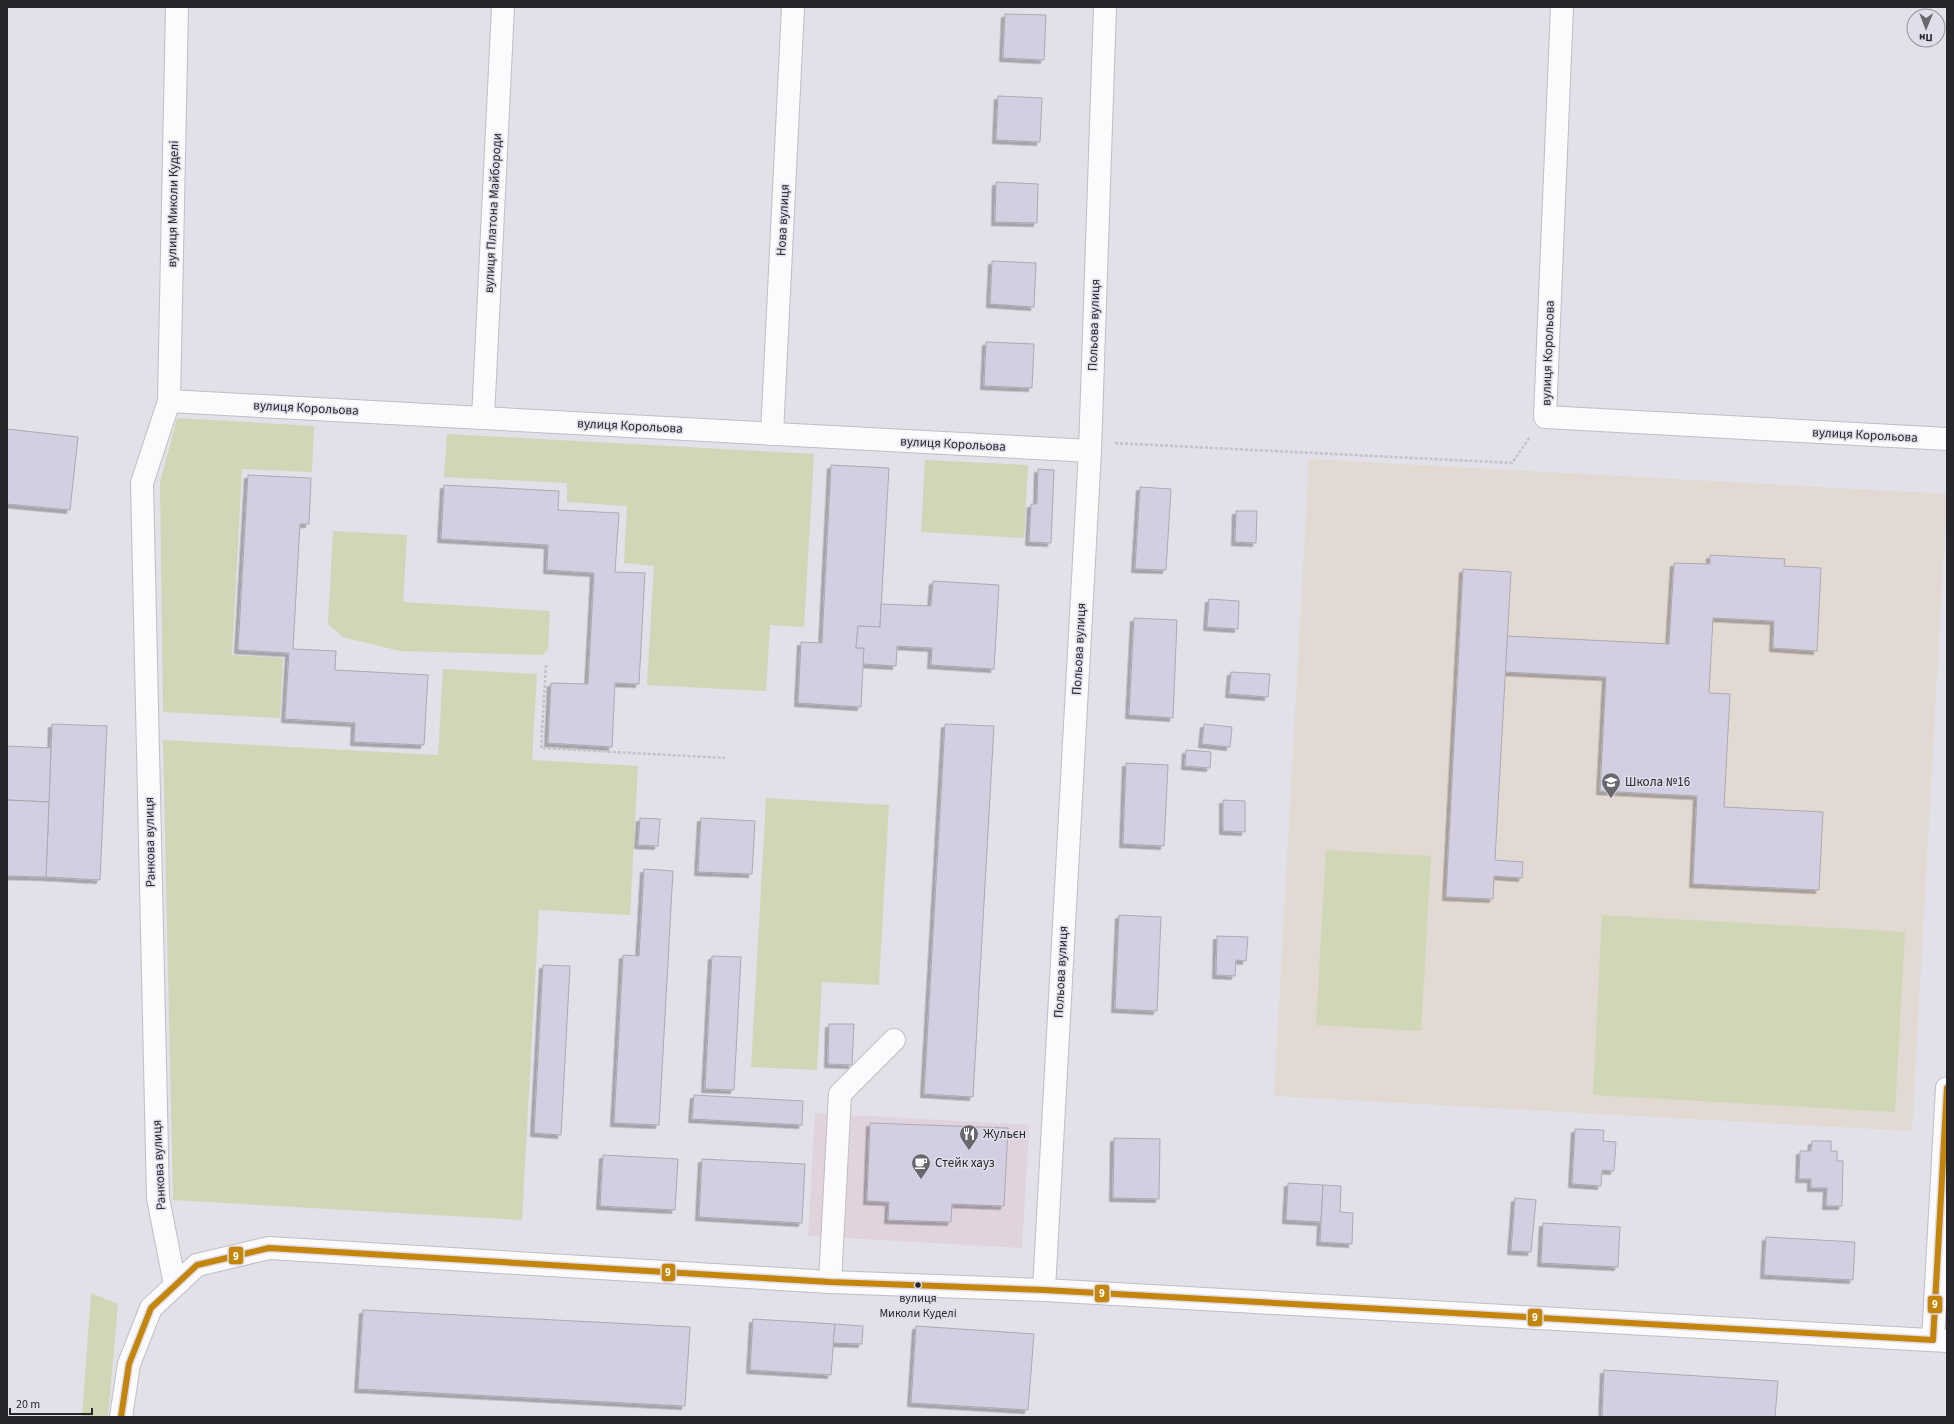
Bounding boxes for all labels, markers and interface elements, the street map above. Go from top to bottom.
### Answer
north arrow [1906,8,1946,48]
text: Пн [1919,30,1933,45]
street label: вулиця Платона Майбороди [480,132,506,294]
street label: вулиця Миколи Куделі [163,140,183,268]
street label: Нова вулиця [772,184,794,256]
street label: Польова вулиця [1083,279,1105,371]
street label: вулиця Корольова [1537,300,1559,406]
street label: вулиця Корольова [253,396,359,420]
street label: вулиця Корольова [577,414,683,438]
street label: вулиця Корольова [1812,423,1918,447]
street label: вулиця Корольова [900,432,1006,456]
street label: Польова вулиця [1068,602,1090,696]
school or university icon: Школа №16 [1600,771,1622,799]
place label: Школа №16 [1625,773,1690,791]
street label: Ранкова вулиця [140,797,160,887]
street label: Польова вулиця [1050,925,1072,1019]
street label: Ранкова вулиця [148,1119,170,1211]
restaurant icon: Жульєн [958,1123,980,1151]
place label: Жульєн [983,1125,1026,1143]
cafe icon: Стейк хауз [910,1152,932,1180]
place label: Стейк хауз [935,1154,995,1172]
line badge: 9 [228,1246,244,1265]
text: 9 [233,1249,239,1264]
line badge: 9 [661,1263,676,1282]
text: 9 [665,1265,671,1280]
marker: вулиця Миколи Куделі [913,1280,923,1290]
line badge: 9 [1094,1284,1110,1303]
text: 9 [1099,1286,1105,1301]
place label: вулиця Миколи Куделі [879,1290,957,1322]
line badge: 9 [1927,1295,1943,1314]
text: 9 [1932,1297,1938,1312]
line badge: 9 [1527,1308,1543,1327]
text: 9 [1532,1310,1538,1325]
scale bar [10,1390,92,1416]
text: 20 m [16,1396,40,1413]

